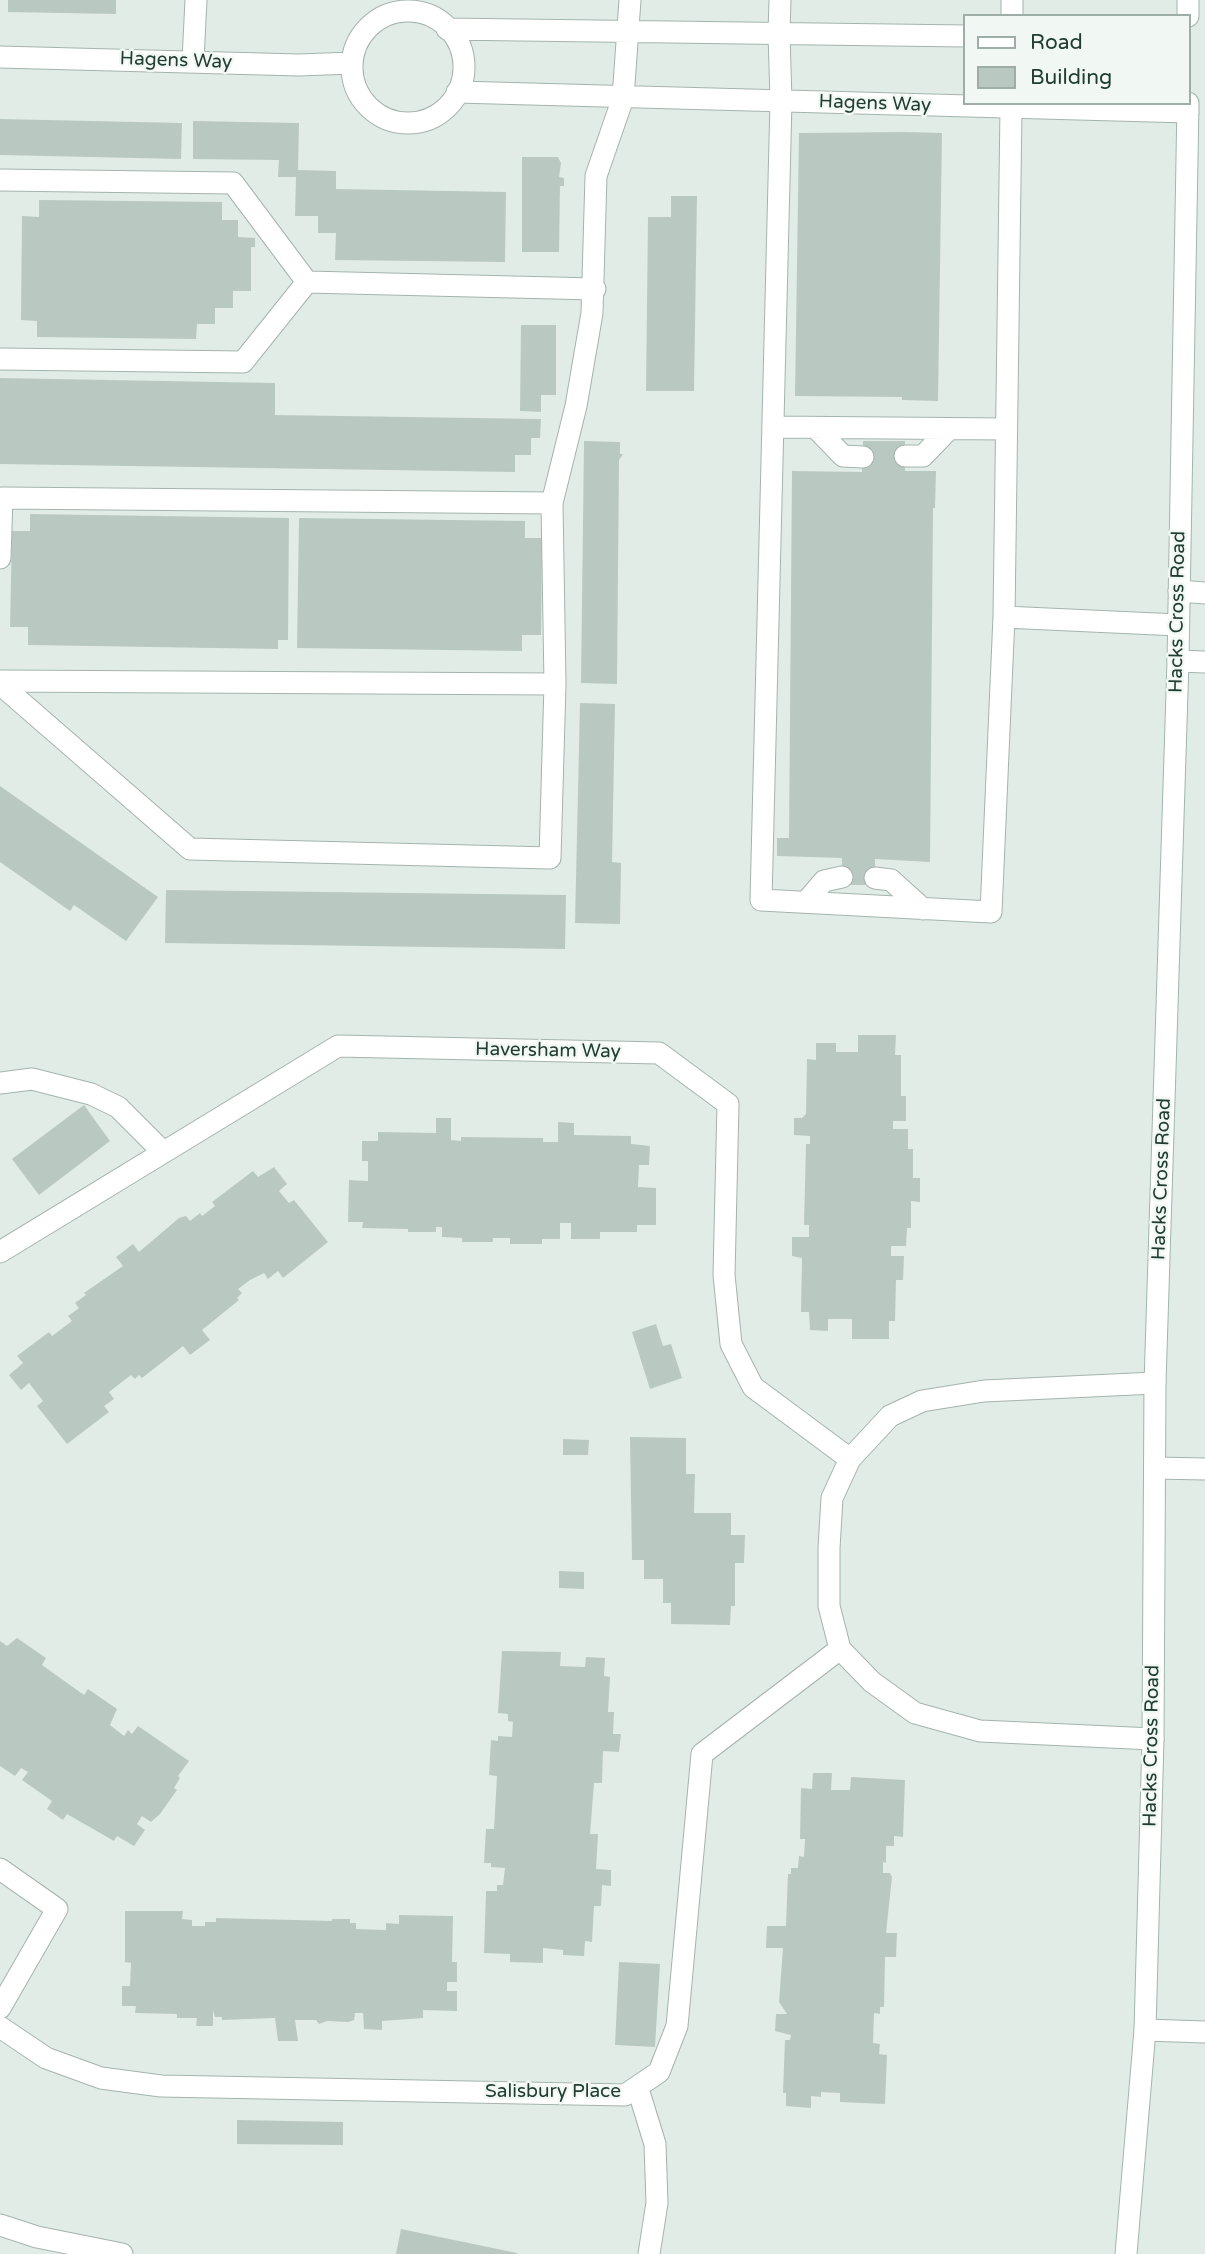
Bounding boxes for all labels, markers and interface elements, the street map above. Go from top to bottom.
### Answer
legend [964,14,1191,105]
text: Road [1030,30,1083,55]
street label: Hagens Way [119,48,233,74]
text: Building [1030,65,1112,90]
street label: Hagens Way [818,91,932,117]
street label: Hacks Cross Road [1165,531,1191,693]
street label: Haversham Way [475,1038,621,1064]
street label: Hacks Cross Road [1148,1098,1176,1260]
street label: Hacks Cross Road [1139,1665,1165,1827]
street label: Salisbury Place [485,2081,621,2103]

